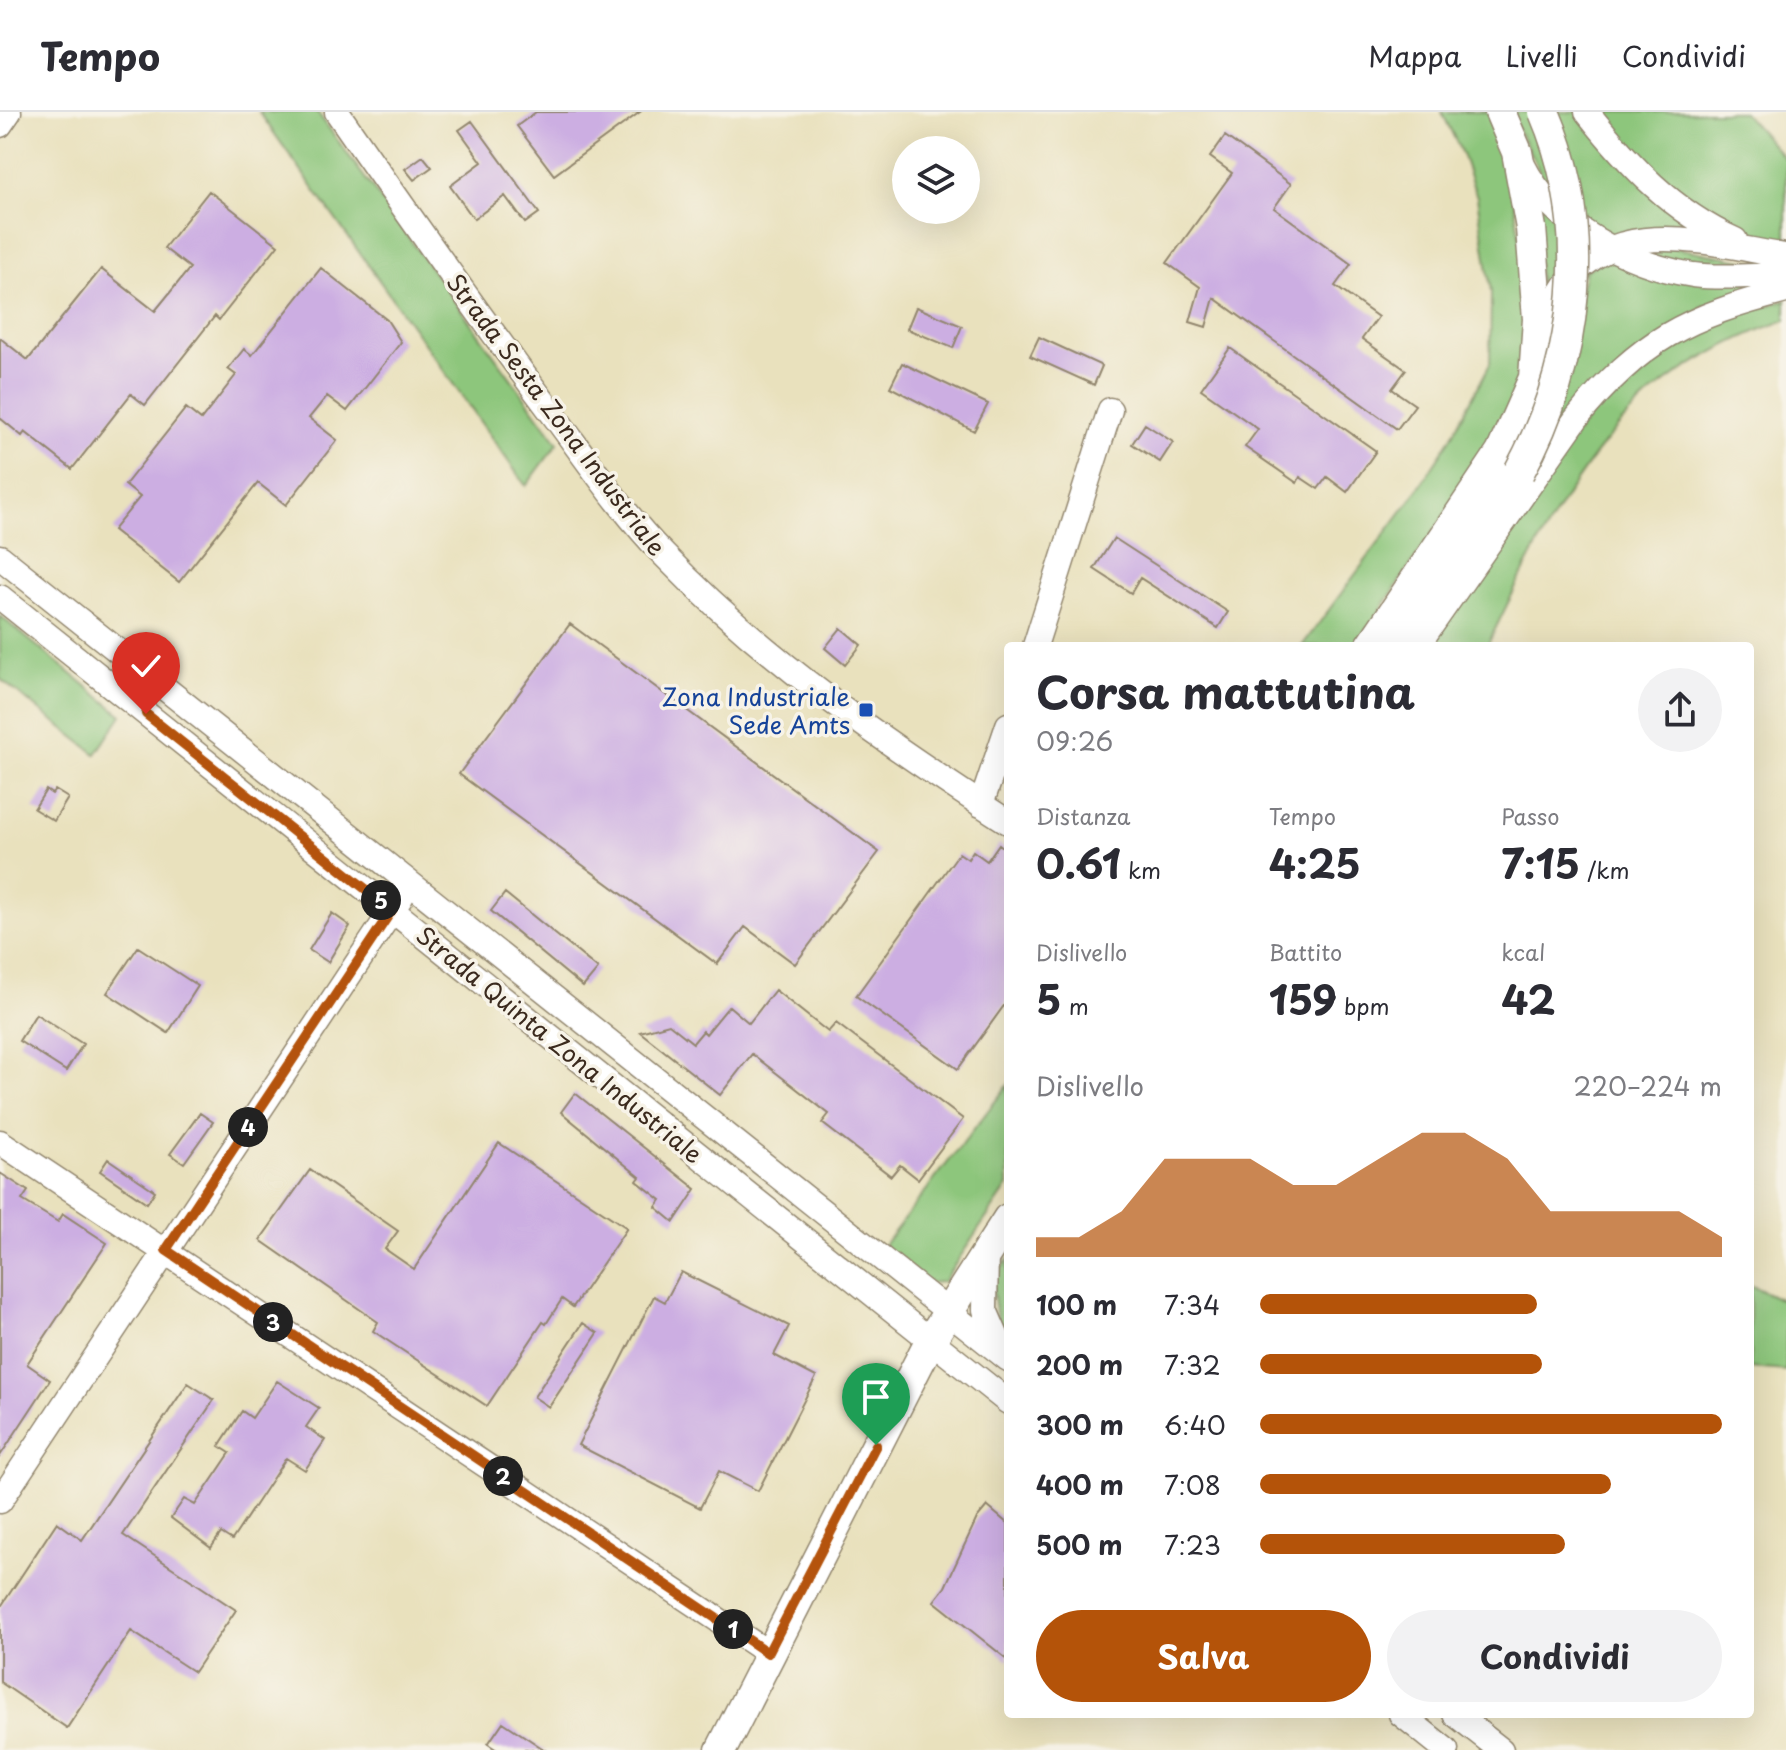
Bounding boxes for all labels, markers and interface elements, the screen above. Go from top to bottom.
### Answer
text: Tempo [40,27,160,84]
text: Mappa [1368,34,1461,77]
text: Livelli [1505,34,1578,77]
text: Condividi [1622,34,1746,77]
map controls [892,136,980,224]
button: layers [892,136,980,224]
street label: Strada Sesta Zona Industriale [439,265,675,563]
pin [112,632,180,714]
icon: check [124,644,168,688]
text: Corsa mattutina [1036,658,1415,724]
button: share [1638,668,1722,752]
place label: Zona Industriale Sede Amts [662,678,850,742]
marker: Zona Industriale Sede Amts [857,701,875,719]
text: 09:26 [1036,721,1113,760]
text: Distanza [1036,799,1131,832]
text: Tempo [1269,799,1336,832]
text: Passo [1501,799,1559,832]
text: 0.61 [1036,832,1121,893]
text: 4:25 [1269,832,1361,893]
text: 7:15 [1501,832,1580,893]
text: km [1121,853,1161,886]
text: /km [1580,853,1629,886]
pin: 5 [361,880,401,920]
text: 5 [374,883,388,916]
street label: Strada Quinta Zona Industriale [409,917,711,1171]
text: Dislivello [1036,935,1127,968]
text: Battito [1269,935,1342,968]
text: kcal [1501,935,1545,968]
text: 5 [1036,968,1062,1029]
text: 159 [1269,968,1337,1029]
text: 42 [1501,968,1556,1029]
text: m [1062,989,1089,1022]
text: bpm [1337,989,1390,1022]
text: Dislivello [1036,1066,1144,1105]
text: 220–224 m [1573,1066,1722,1105]
pin: 4 [228,1107,268,1147]
text: 4 [241,1110,255,1143]
text: 100 m [1036,1285,1117,1324]
text: 7:34 [1164,1285,1220,1324]
pin: 3 [253,1302,293,1342]
text: 3 [266,1305,280,1338]
text: 200 m [1036,1345,1123,1384]
text: 7:32 [1164,1345,1221,1384]
pin [842,1363,910,1445]
icon: arrive [854,1375,898,1419]
text: 300 m [1036,1405,1124,1444]
text: 6:40 [1164,1405,1226,1444]
pin: 2 [483,1456,523,1496]
text: 2 [495,1459,511,1492]
text: 400 m [1036,1465,1124,1504]
text: 7:08 [1164,1465,1221,1504]
text: 500 m [1036,1525,1122,1564]
text: 7:23 [1164,1525,1221,1564]
pin: 1 [713,1609,753,1649]
button: Salva [1036,1610,1371,1702]
button: Condividi [1387,1610,1722,1702]
text: 1 [728,1612,738,1645]

